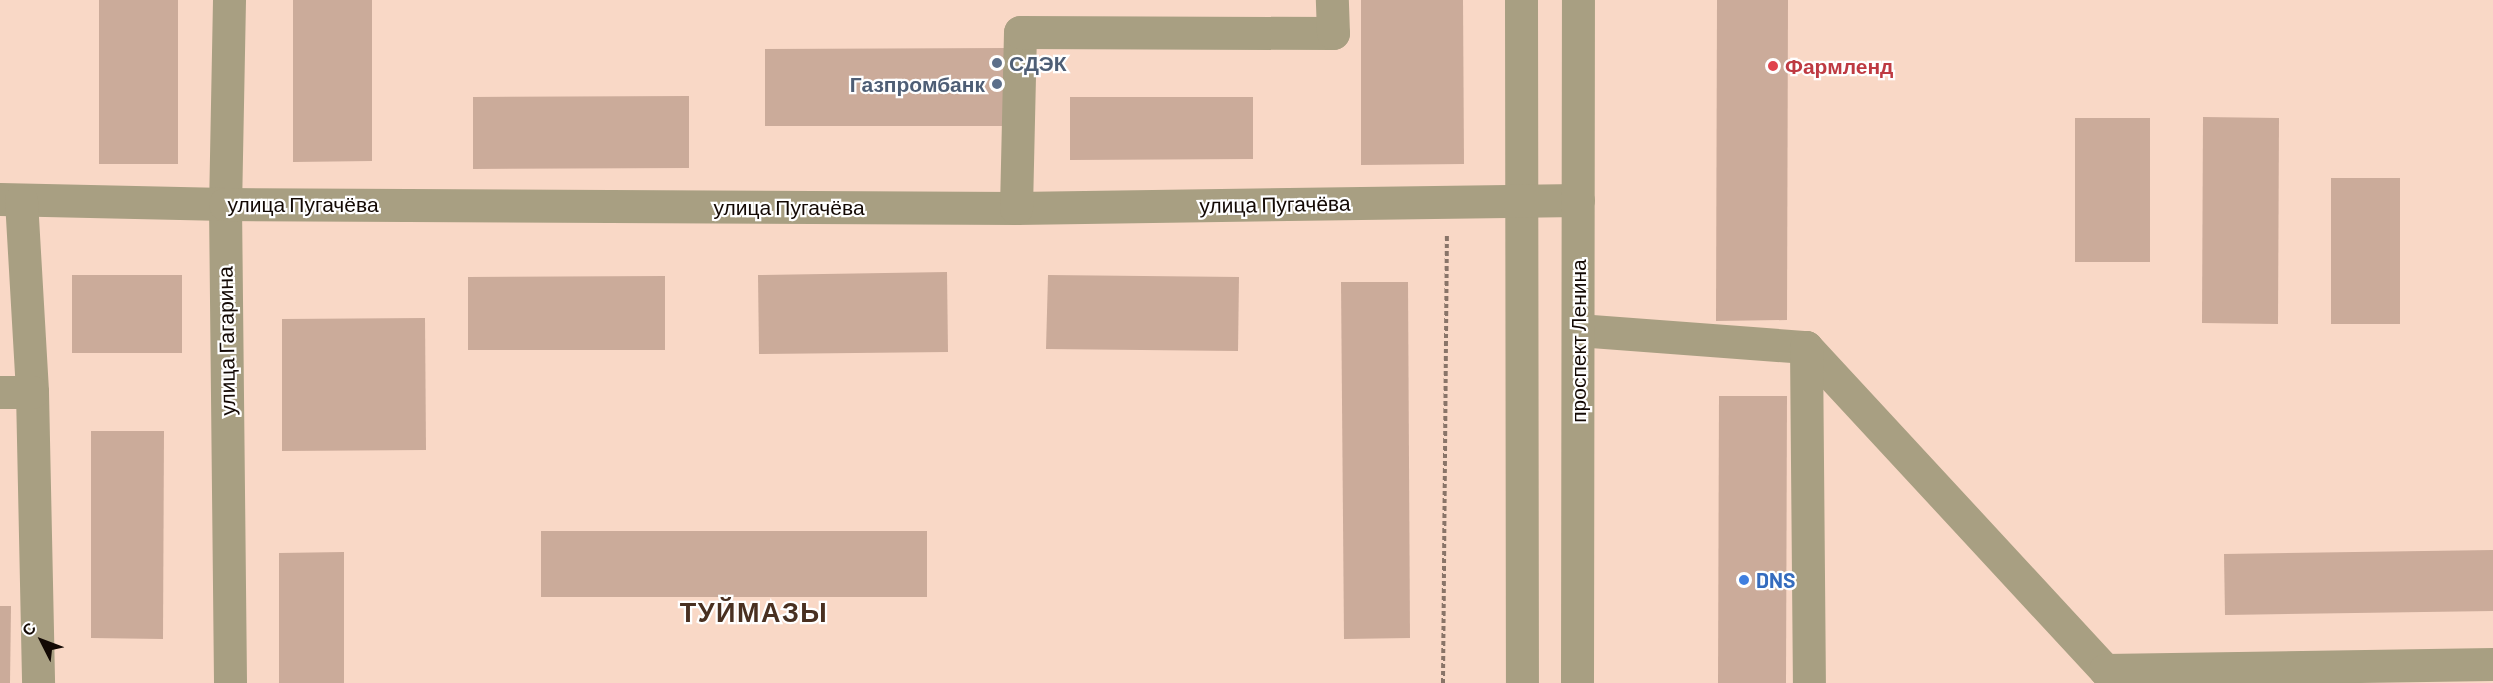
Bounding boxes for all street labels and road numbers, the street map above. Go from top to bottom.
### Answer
street label: улица Пугачёва [1199,190,1351,218]
street label: улица Пугачёва [227,191,379,217]
street label: улица Пугачёва [713,194,865,220]
street label: проспект Ленина [1565,259,1591,423]
street label: улица Гагарина [212,266,240,416]

